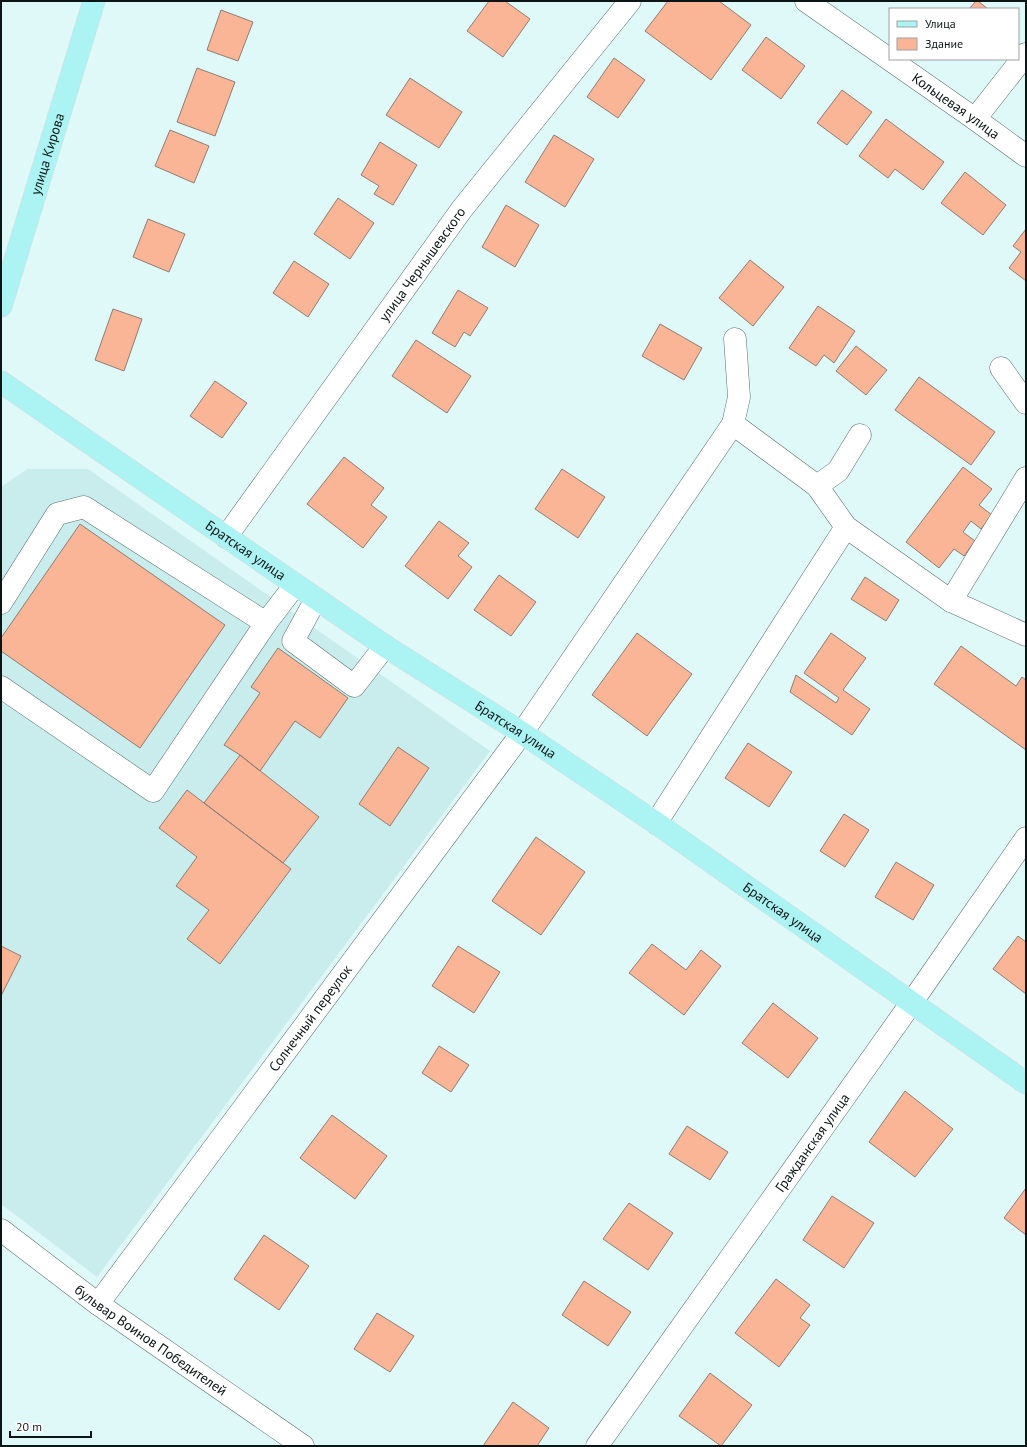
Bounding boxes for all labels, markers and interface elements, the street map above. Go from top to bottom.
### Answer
legend [889,8,1019,60]
text: Улица [925,16,956,31]
text: Здание [925,36,963,51]
street label: Кольцевая улица [908,69,1003,143]
street label: улица Кирова [26,111,68,197]
street label: улица Чернышевского [375,204,469,325]
street label: Братская улица [202,516,289,584]
street label: Братская улица [471,696,560,763]
street label: Братская улица [740,878,827,947]
street label: Солнечный переулок [265,961,356,1075]
street label: Гражданская улица [771,1090,853,1196]
street label: бульвар Воинов Победителей [71,1280,231,1400]
scale bar [10,1413,91,1439]
text: 20 m [16,1419,42,1434]

